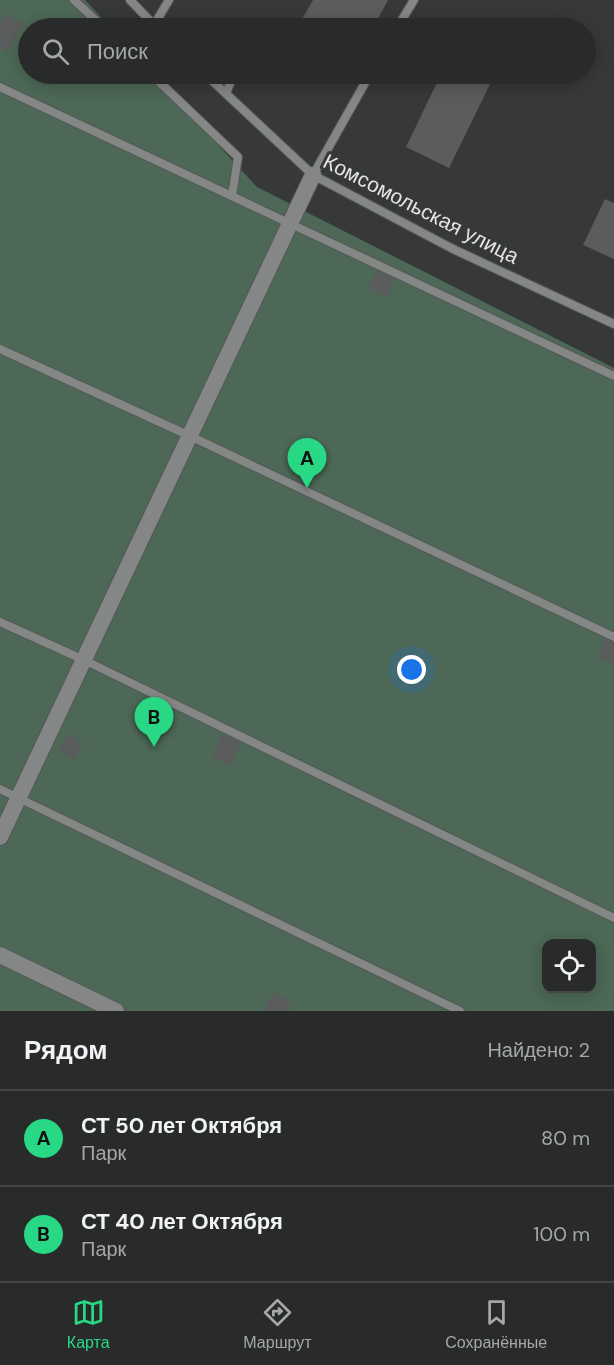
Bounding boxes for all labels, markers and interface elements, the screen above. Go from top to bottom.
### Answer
search box [18,18,596,84]
icon: search [39,35,72,68]
text: Поиск [87,37,148,66]
street label: Комсомольская улица [318,147,524,271]
pin: A [288,438,326,488]
your location [397,655,426,684]
pin: B [134,698,174,747]
map controls [542,939,596,993]
button: locate [542,939,596,993]
text: Рядом [24,1033,107,1067]
text: Найдено: 2 [487,1037,590,1063]
text: СТ 50 лет Октября [81,1111,282,1140]
text: A [36,1125,51,1151]
text: 80 m [541,1125,590,1151]
text: Парк [81,1140,126,1166]
text: СТ 40 лет Октября [81,1207,283,1236]
text: B [37,1221,50,1247]
text: 100 m [533,1221,590,1247]
text: Парк [81,1236,126,1262]
tab: Карта [67,1296,110,1353]
tab: Маршрут [243,1296,312,1353]
tab: Сохранённые [445,1296,547,1353]

